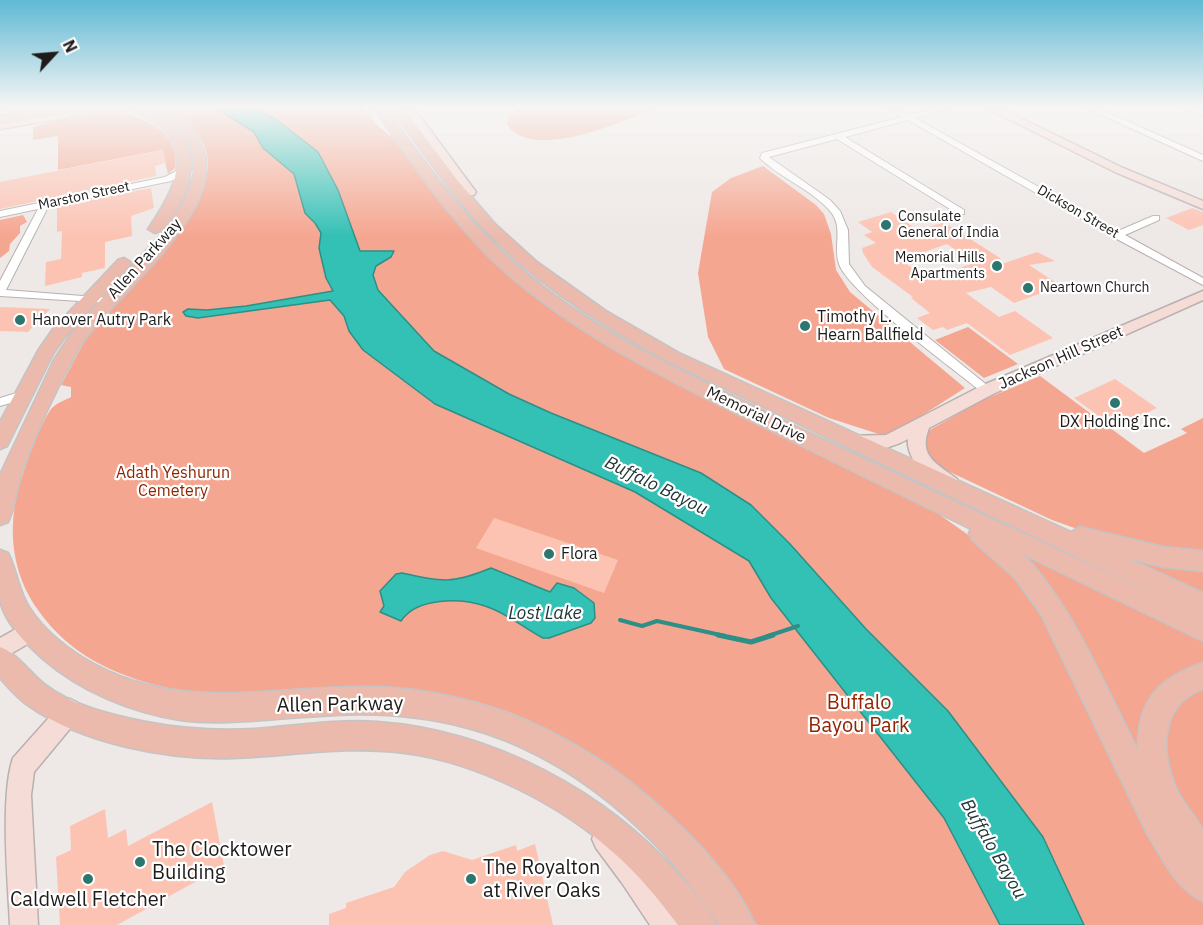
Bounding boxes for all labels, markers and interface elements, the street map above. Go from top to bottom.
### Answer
north arrow [24,24,84,84]
text: N [59,37,82,56]
street label: Marston Street [37,178,131,214]
street label: Dickson Street [1034,182,1122,242]
place label: Consulate General of India [898,209,999,242]
street label: Allen Parkway [104,215,186,303]
marker: Consulate General of India [879,218,893,232]
place label: Memorial Hills Apartments [895,250,985,282]
marker: Memorial Hills Apartments [990,259,1004,273]
place label: Neartown Church [1040,280,1150,296]
marker: Neartown Church [1021,281,1035,295]
place label: Timothy L. Hearn Ballfield [817,307,923,345]
place label: Hanover Autry Park [32,310,171,330]
marker: Hanover Autry Park [13,313,27,327]
marker: Timothy L. Hearn Ballfield [798,319,812,333]
street label: Jackson Hill Street [996,322,1126,394]
street label: Memorial Drive [703,383,809,447]
marker: DX Holding Inc. [1108,396,1122,410]
place label: DX Holding Inc. [1059,412,1171,432]
water label: Buffalo Bayou [601,452,711,520]
park label: Adath Yeshurun Cemetery [116,463,230,501]
place label: Flora [561,544,598,564]
marker: Flora [542,547,556,561]
water label: Lost Lake [508,603,582,625]
park label: Buffalo Bayou Park [808,691,910,738]
street label: Allen Parkway [276,692,404,718]
water label: Buffalo Bayou [956,795,1030,903]
place label: The Clocktower Building [152,838,292,885]
marker: The Clocktower Building [133,855,147,869]
place label: The Royalton at River Oaks [483,856,601,903]
marker: Caldwell Fletcher [81,872,95,886]
marker: The Royalton at River Oaks [464,872,478,886]
place label: Caldwell Fletcher [10,888,166,912]

